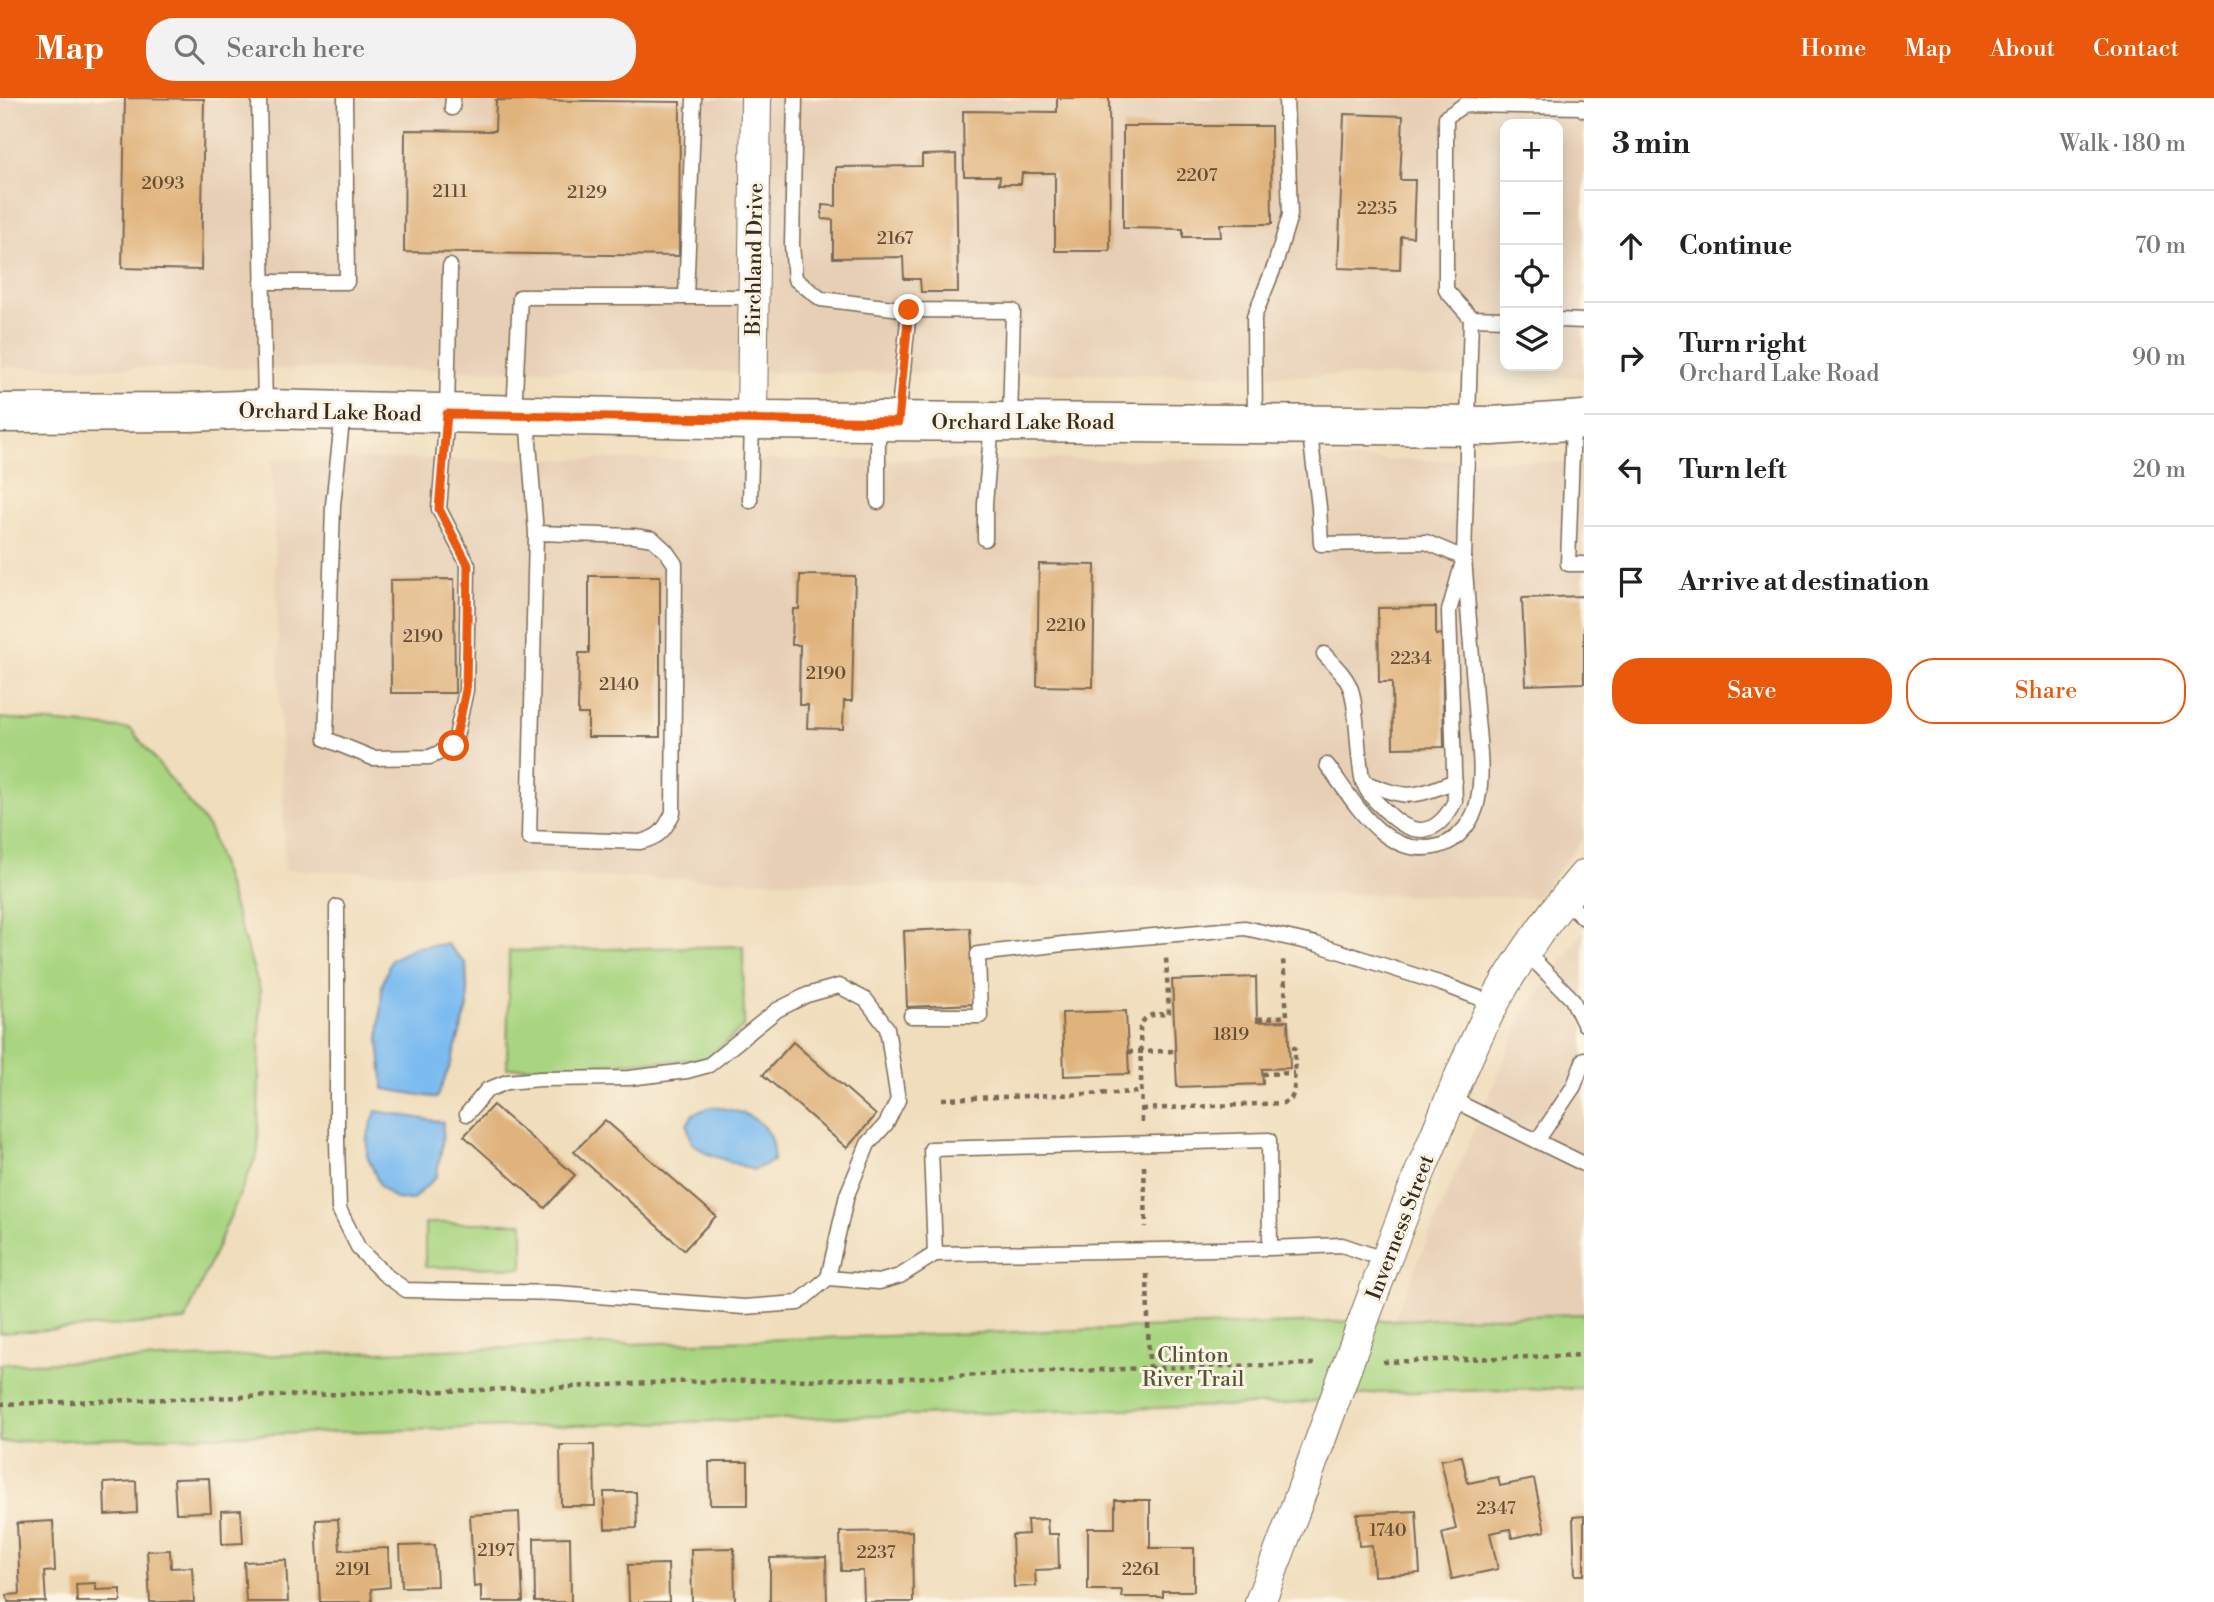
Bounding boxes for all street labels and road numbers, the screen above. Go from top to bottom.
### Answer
street label: Birchland Drive [741,183,769,337]
street label: Orchard Lake Road [238,398,422,428]
street label: Orchard Lake Road [932,410,1115,436]
street label: Inverness Street [1361,1151,1441,1304]

